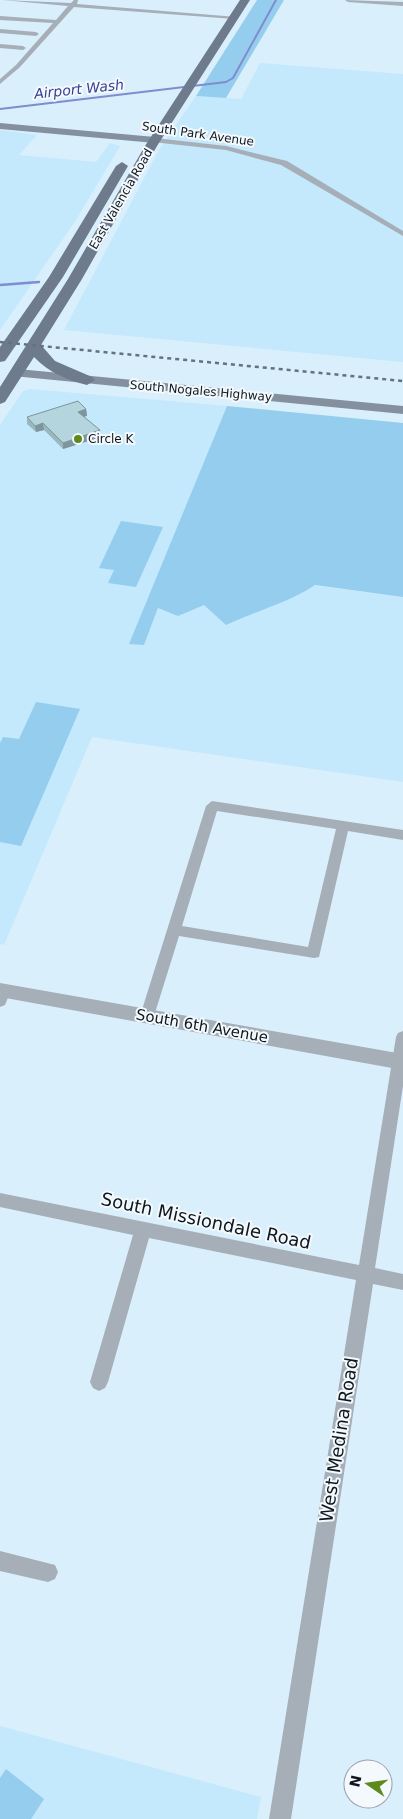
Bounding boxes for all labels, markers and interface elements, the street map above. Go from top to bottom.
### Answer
water label: Airport Wash [32,76,125,102]
street label: South Park Avenue [141,119,255,149]
street label: East Valencia Road [86,146,156,252]
street label: South Nogales Highway [129,378,273,404]
place label: Circle K [88,432,135,446]
marker: Circle K [72,433,84,445]
street label: South 6th Avenue [135,1006,269,1046]
street label: South Missiondale Road [99,1188,313,1253]
street label: West Medina Road [315,1356,362,1524]
north arrow [343,1759,393,1809]
text: N [346,1774,364,1789]

